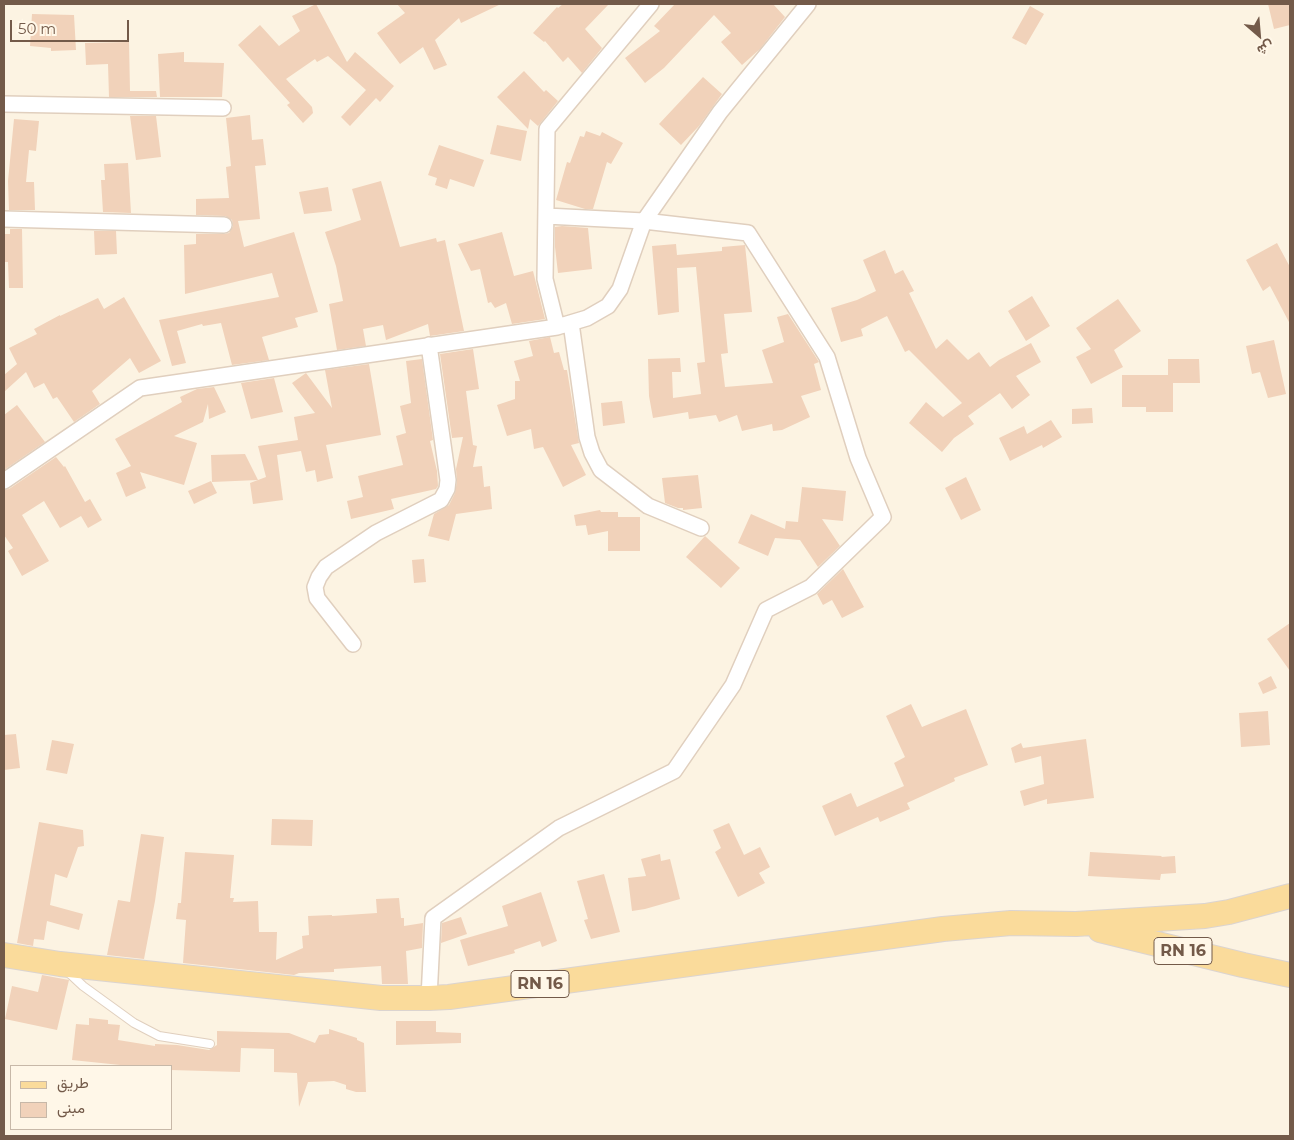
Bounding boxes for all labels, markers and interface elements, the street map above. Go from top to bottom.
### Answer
scale bar [12,10,131,42]
north arrow [1234,10,1284,60]
text: 50 m [18,19,56,38]
text: ش [1254,37,1277,60]
road number: RN 16 [1154,938,1212,964]
road number: RN 16 [511,971,569,998]
legend [10,1065,172,1130]
text: طريق [57,1073,89,1092]
text: مبنى [57,1098,85,1117]

